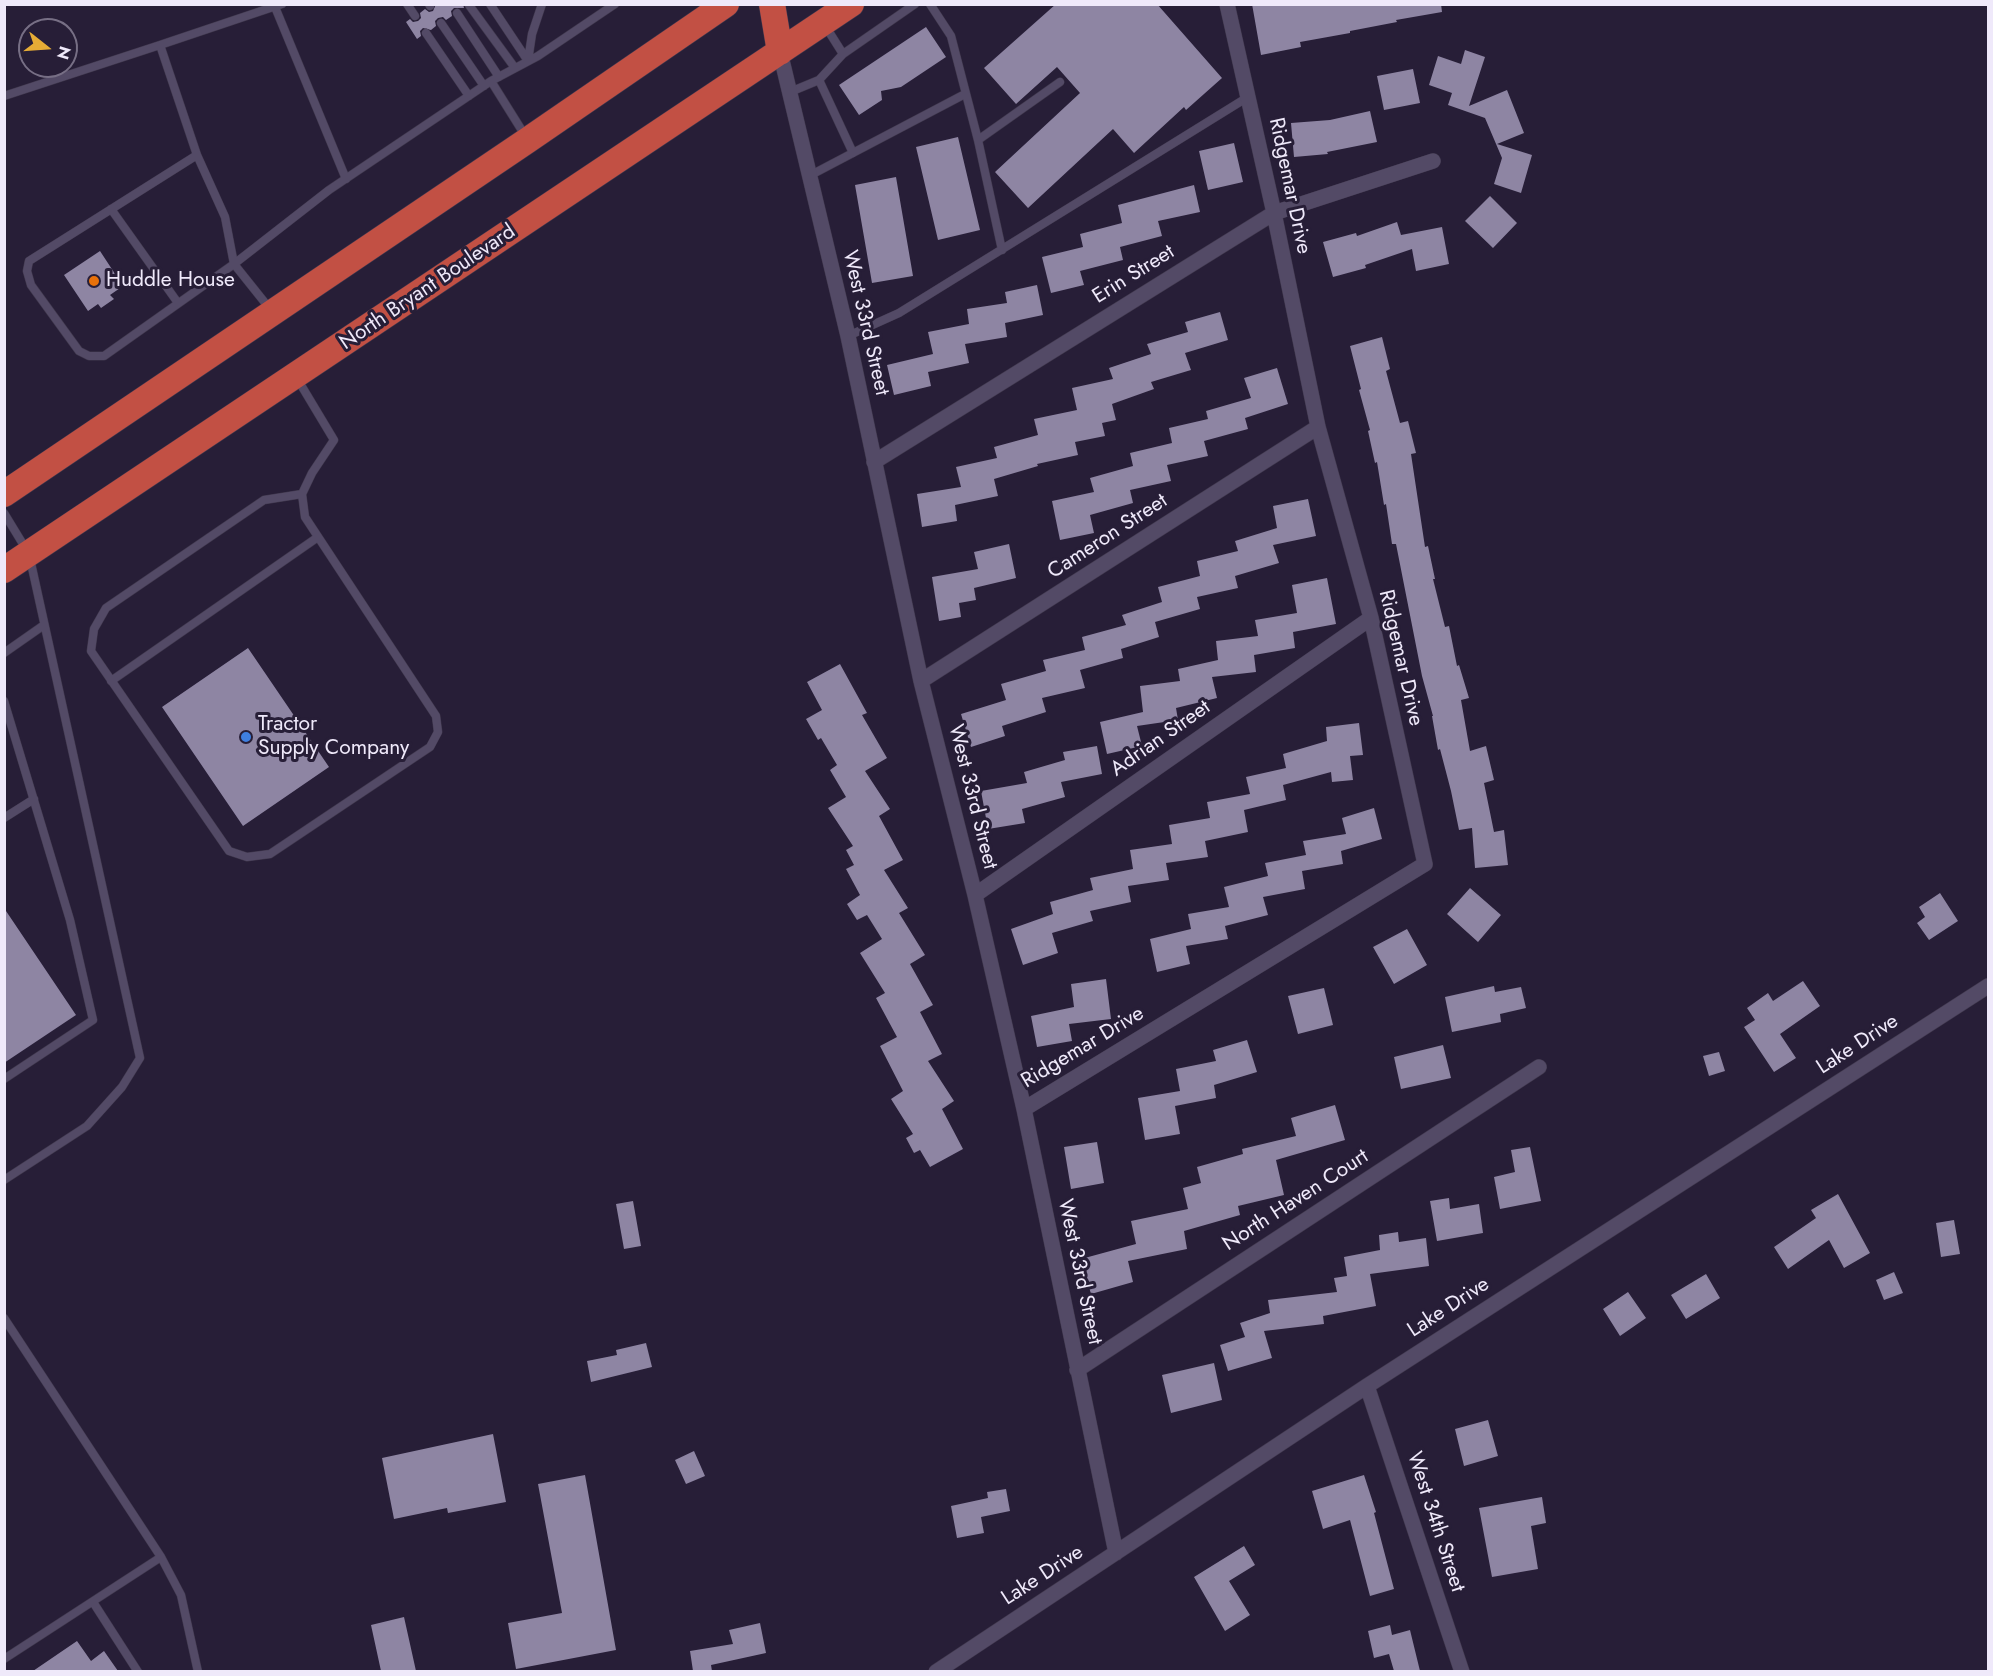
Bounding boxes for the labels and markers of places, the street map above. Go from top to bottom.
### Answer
place label: Huddle House [106,268,235,294]
marker: Huddle House [87,274,101,288]
place label: Tractor Supply Company [258,712,409,762]
marker: Tractor Supply Company [239,730,253,744]

